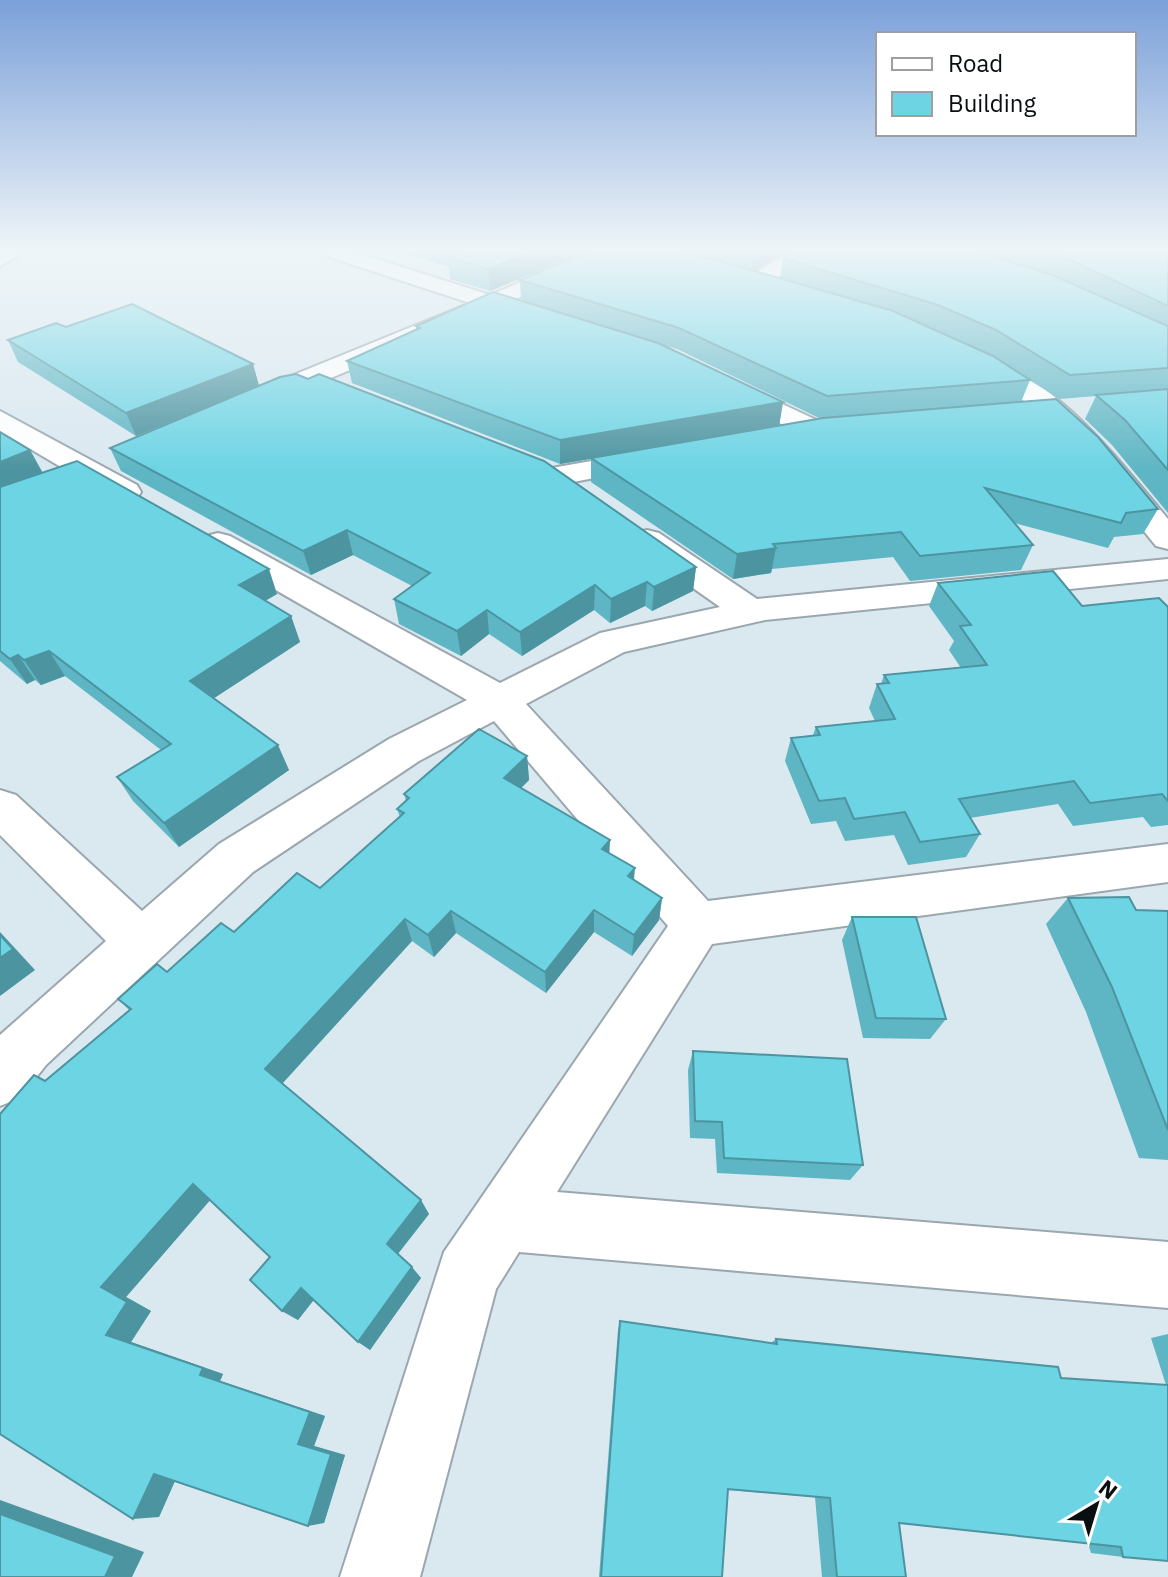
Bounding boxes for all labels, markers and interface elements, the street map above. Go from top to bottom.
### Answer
legend [876,32,1136,136]
text: Road [948,47,1003,79]
text: Building [948,87,1036,119]
north arrow [1056,1465,1136,1545]
text: N [1093,1473,1124,1505]

